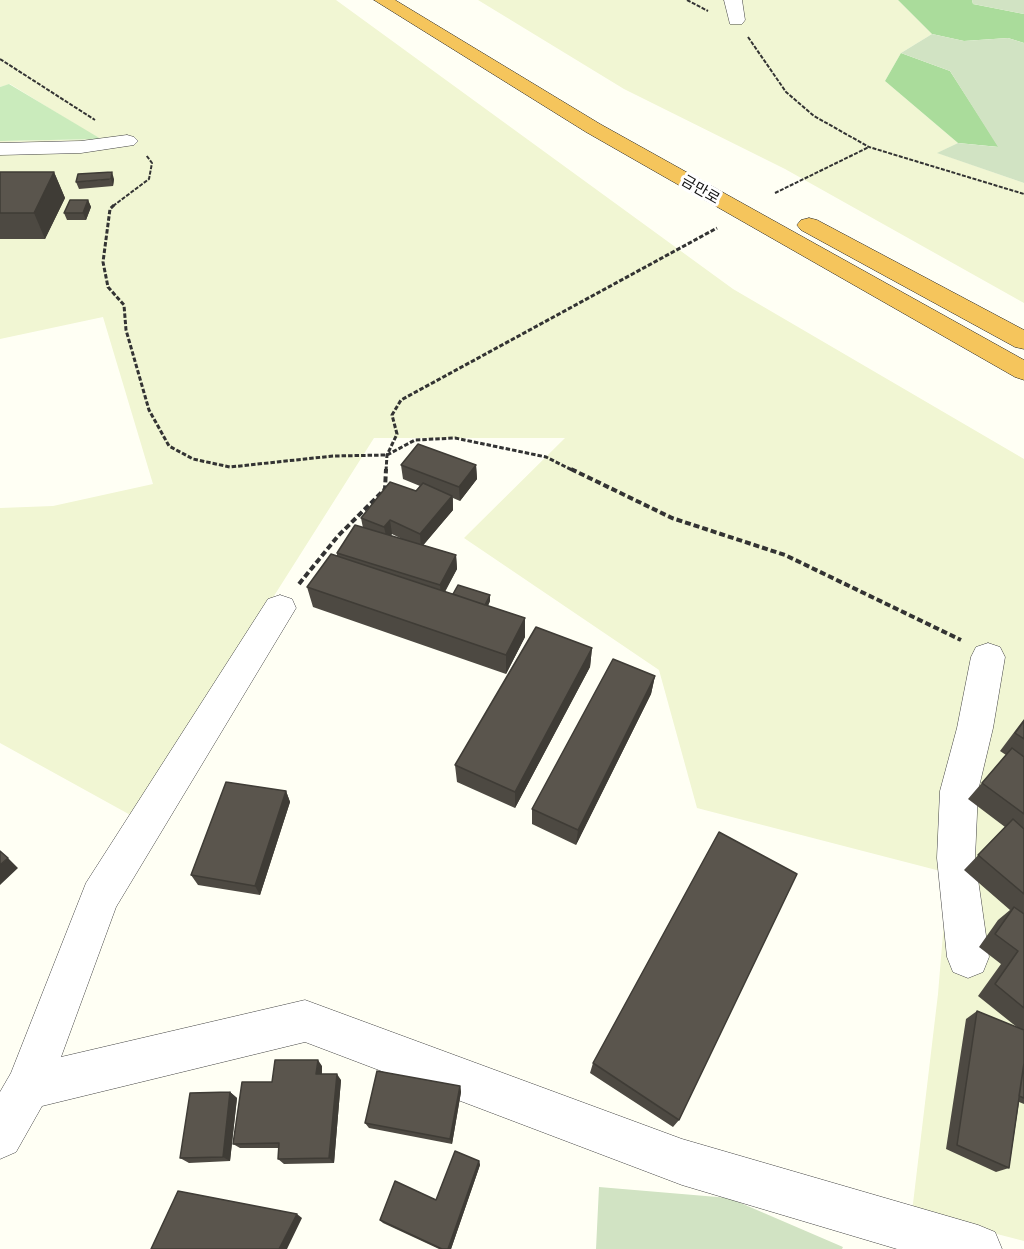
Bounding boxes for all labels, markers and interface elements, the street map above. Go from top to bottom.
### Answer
street label: 금만로 [679,171,723,207]

